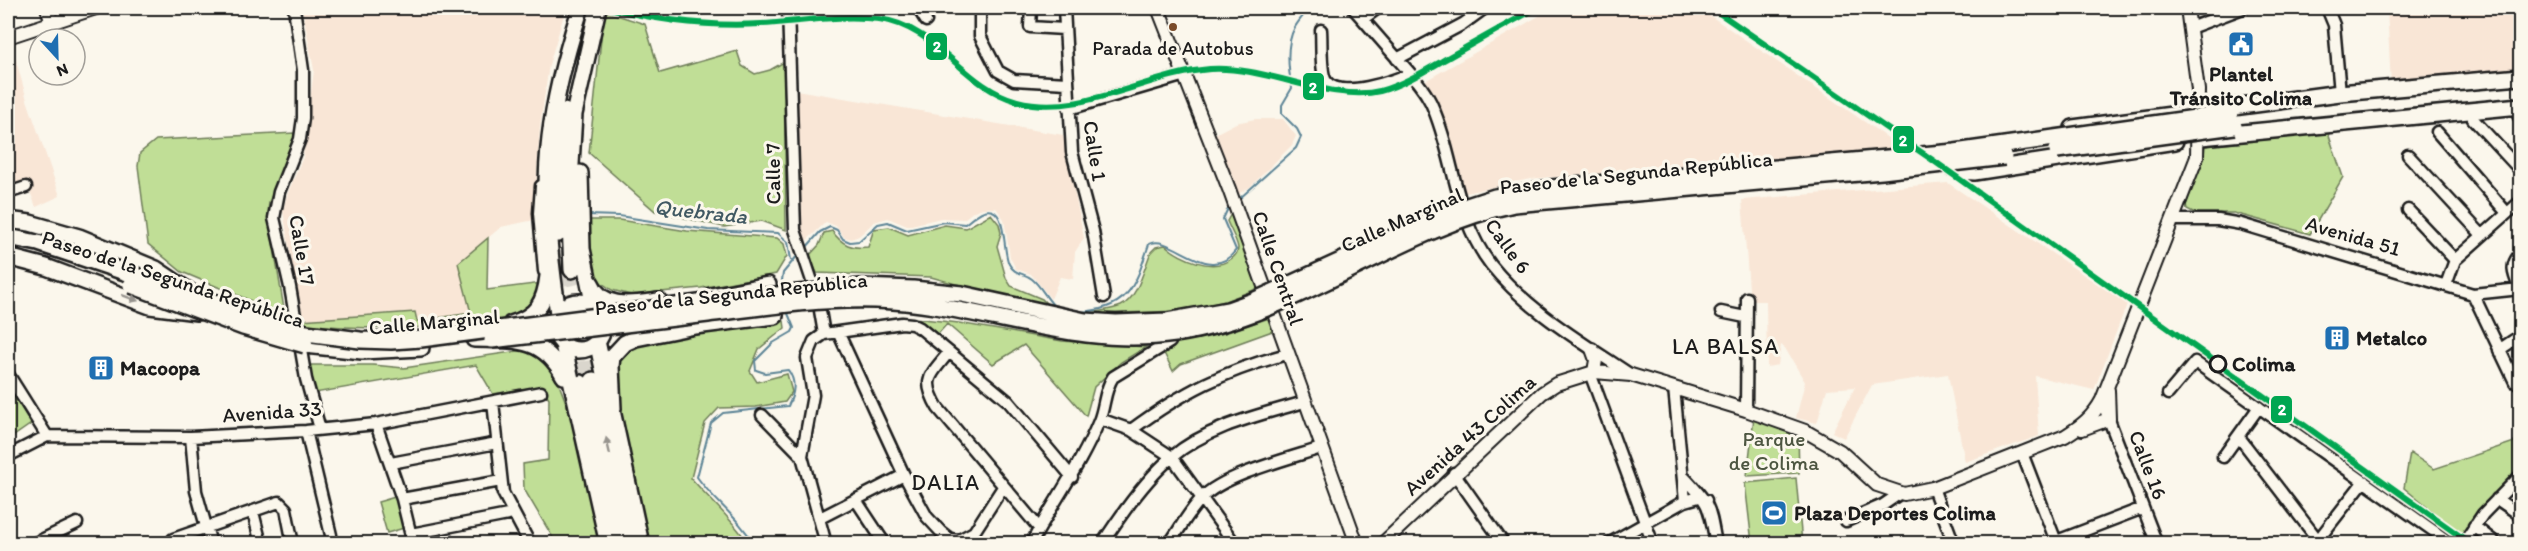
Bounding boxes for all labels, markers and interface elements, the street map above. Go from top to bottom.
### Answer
marker: Parada de Autobus [1167,21,1179,33]
north arrow [27,27,87,87]
public building icon: Plantel Tránsito Colima [2226,29,2256,59]
line badge: 2 [925,32,948,61]
place label: Parada de Autobus [1092,36,1254,60]
text: 2 [933,37,942,56]
text: N [54,60,71,81]
place label: Plantel Tránsito Colima [2169,61,2313,110]
line badge: 2 [1302,72,1325,101]
text: 2 [1309,78,1318,97]
street label: Calle 1 [1078,119,1113,183]
line badge: 2 [1892,125,1915,154]
text: 2 [1899,131,1908,150]
street label: Calle 7 [759,143,786,205]
street label: Paseo de la Segunda República [1498,146,1773,199]
street label: Calle Marginal [1337,181,1467,258]
water label: Quebrada [653,193,749,230]
street label: Calle Central [1247,207,1310,328]
street label: Avenida 51 [2303,210,2404,261]
street label: Calle 17 [284,213,321,287]
street label: Calle 6 [1480,213,1537,278]
street label: Paseo de la Segunda República [39,224,307,333]
street label: Paseo de la Segunda República [593,267,868,320]
one-way arrow [121,294,139,304]
street label: Calle Marginal [368,303,500,340]
building icon: Metalco [2322,323,2352,353]
place label: Metalco [2356,325,2428,350]
district label: LA BALSA [1672,333,1780,360]
place label: Colima [2232,351,2296,376]
building icon: Macoopa [86,353,116,383]
place label: Macoopa [120,355,201,381]
marker: Colima [2209,355,2227,373]
street label: Avenida 43 Colima [1399,369,1541,500]
line badge: 2 [2270,395,2293,424]
street label: Avenida 33 [222,396,322,427]
text: 2 [2278,400,2287,419]
park label: Parque de Colima [1729,426,1819,475]
street label: Calle 16 [2124,427,2173,503]
one-way arrow [603,436,613,455]
district label: DALIA [911,469,981,496]
sports icon: Plaza Deportes Colima [1759,498,1789,528]
place label: Plaza Deportes Colima [1794,500,1996,526]

